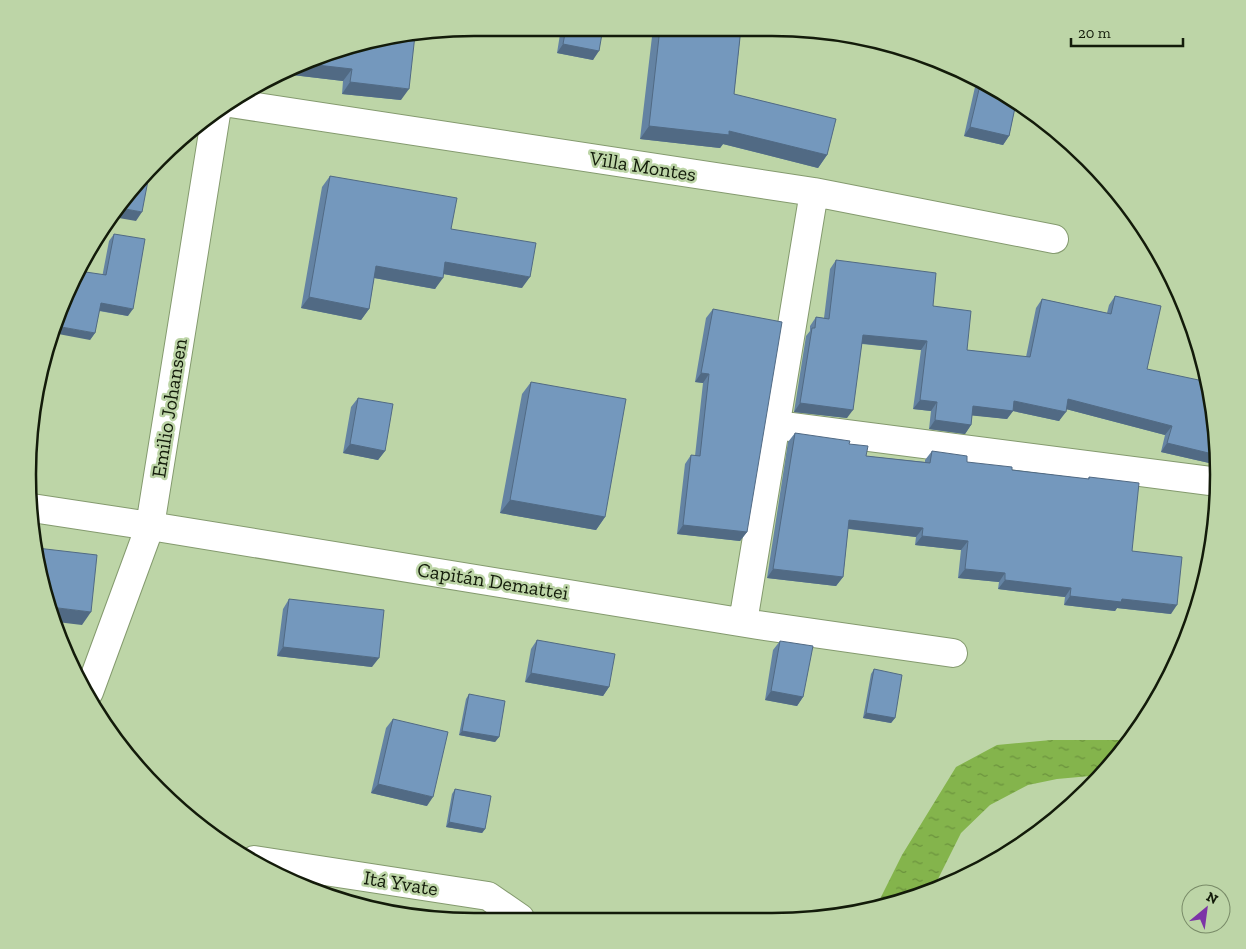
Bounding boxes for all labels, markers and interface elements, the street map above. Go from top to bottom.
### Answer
scale bar [1071,15,1184,47]
text: 20 m [1078,24,1111,42]
street label: Villa Montes [587,146,698,186]
street label: Emilio Johansen [146,336,192,479]
street label: Capitán Demattei [416,557,571,605]
street label: Itá Yvate [362,865,440,901]
north arrow [1181,884,1231,934]
text: N [1203,888,1221,908]

